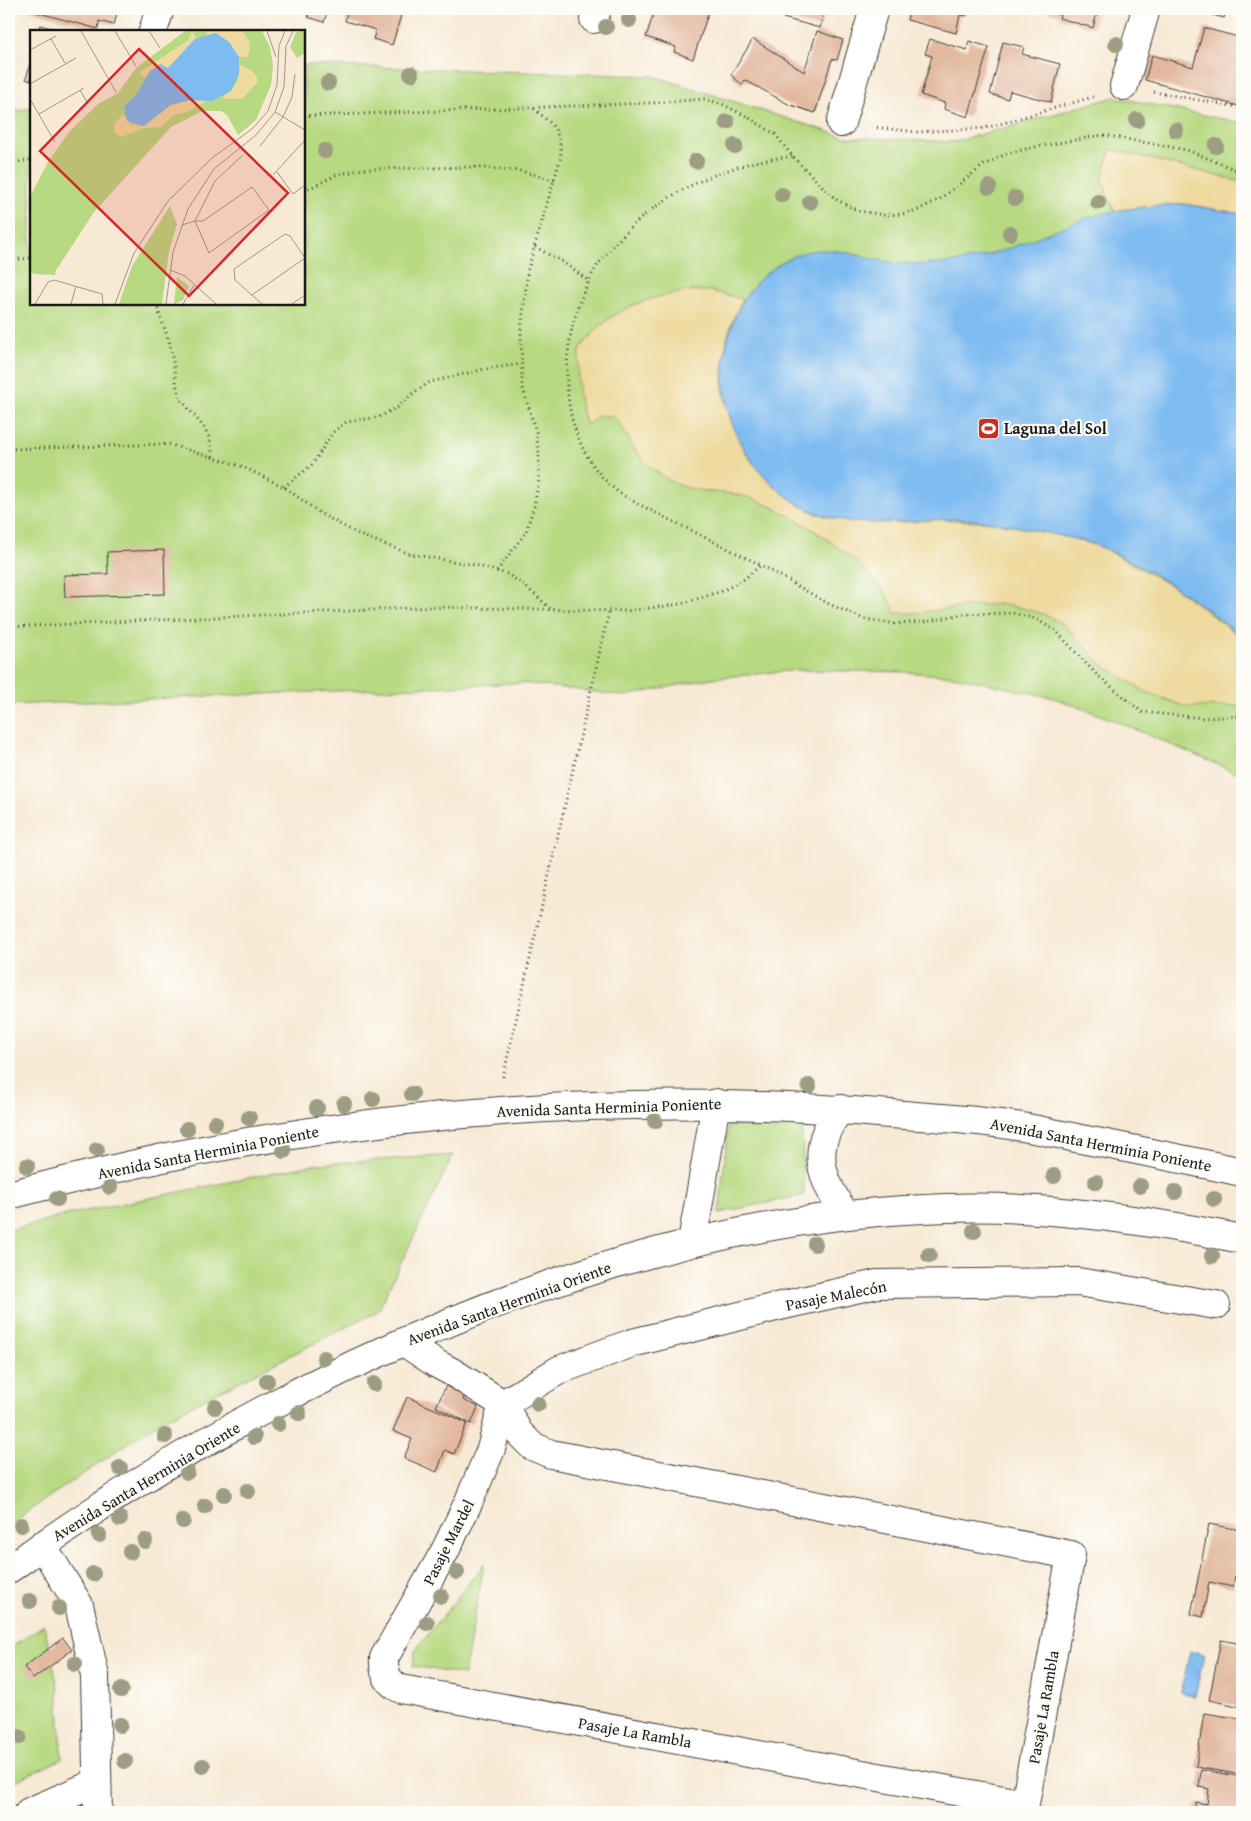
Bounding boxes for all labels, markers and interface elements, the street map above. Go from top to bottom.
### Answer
inset map [30,30,305,305]
sports icon: Laguna del Sol [976,416,1000,440]
place label: Laguna del Sol [1004,416,1107,440]
street label: Avenida Santa Herminia Poniente [496,1091,722,1123]
street label: Avenida Santa Herminia Poniente [988,1111,1214,1177]
street label: Avenida Santa Herminia Poniente [95,1119,321,1185]
street label: Avenida Santa Herminia Oriente [404,1255,614,1351]
street label: Pasaje Malecón [783,1273,889,1317]
street label: Avenida Santa Herminia Oriente [47,1415,245,1547]
street label: Pasaje Mardel [416,1495,480,1589]
street label: Pasaje La Rambla [1021,1648,1065,1765]
street label: Pasaje La Rambla [577,1710,694,1754]

